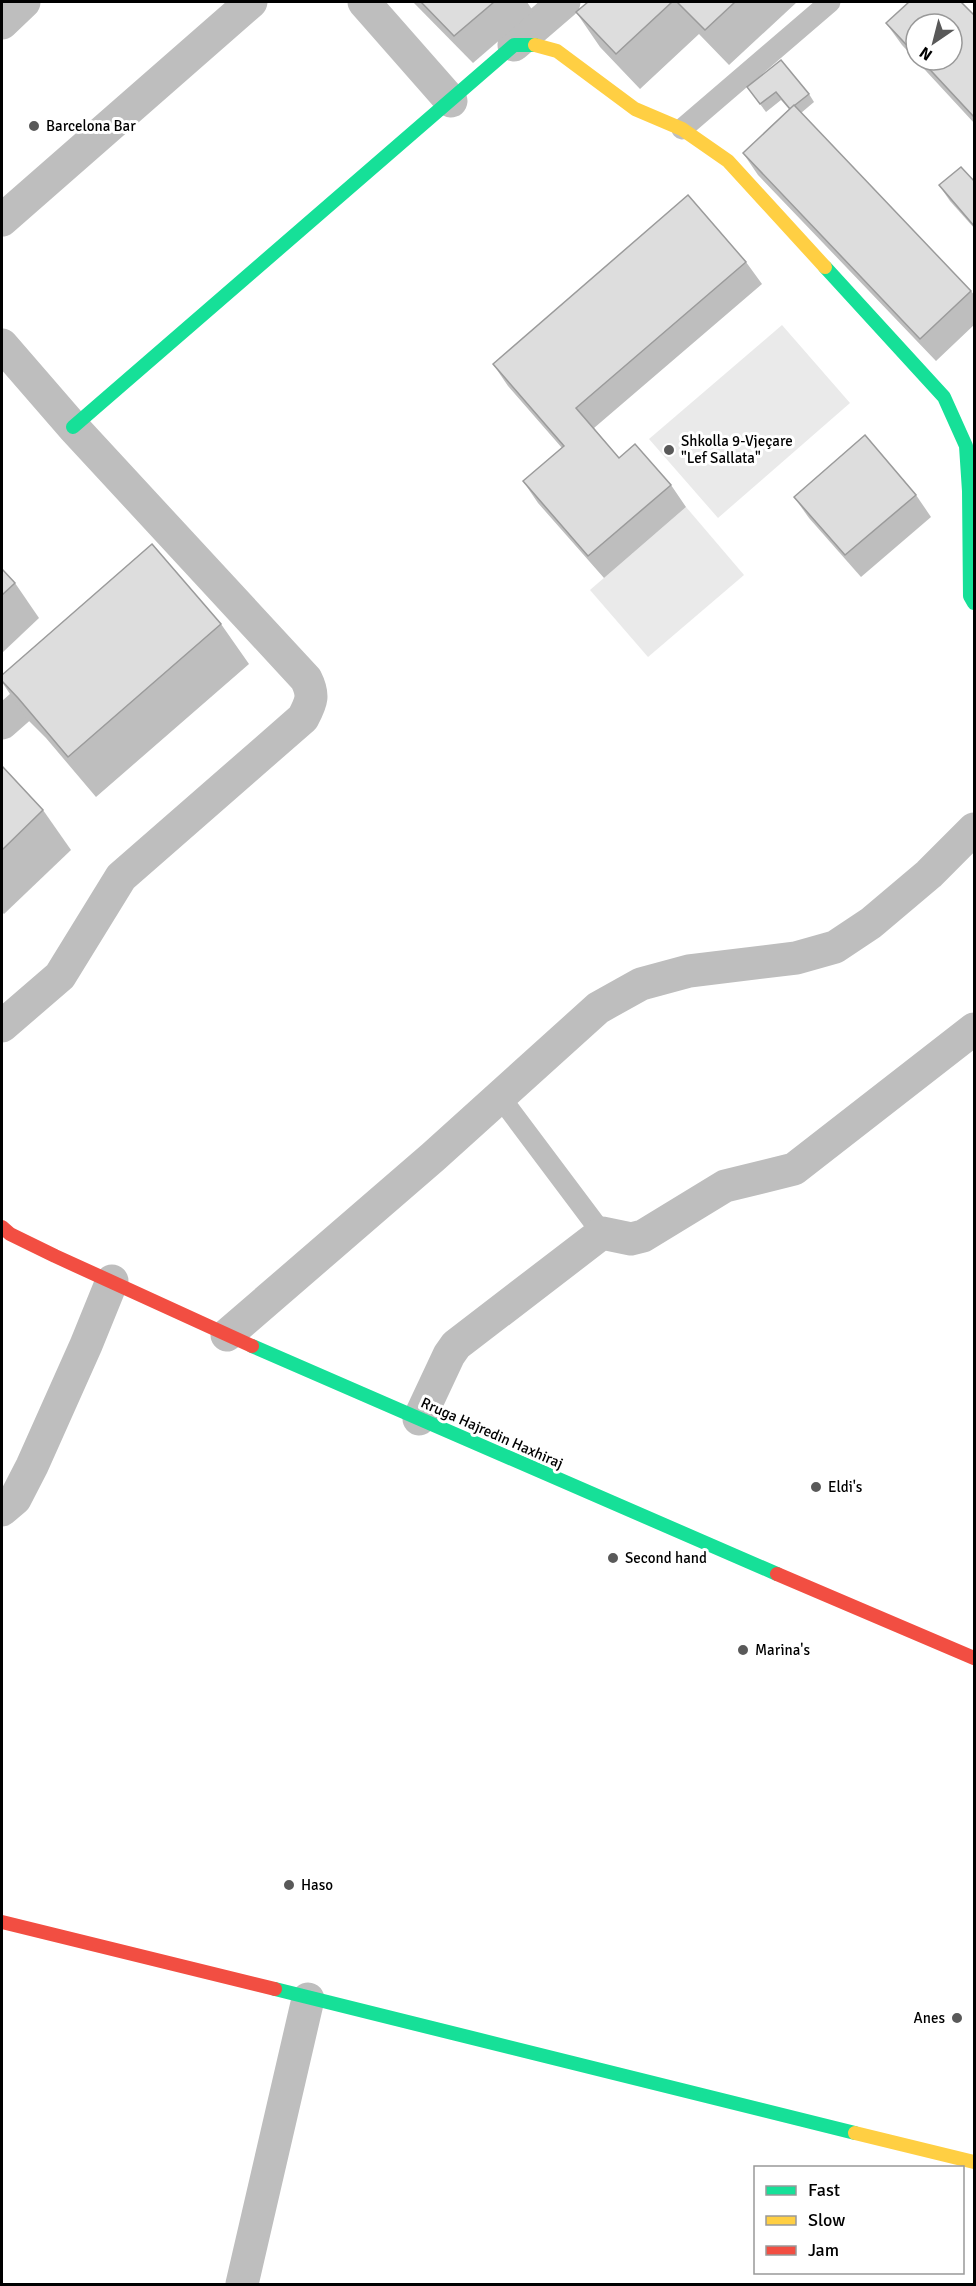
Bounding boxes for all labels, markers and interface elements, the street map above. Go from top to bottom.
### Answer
north arrow [904,12,964,72]
text: N [916,42,936,65]
place label: Barcelona Bar [46,117,136,135]
marker: Barcelona Bar [27,119,41,133]
place label: Shkolla 9-Vjeçare "Lef Sallata" [681,432,793,467]
marker: Shkolla 9-Vjeçare "Lef Sallata" [662,443,676,457]
street label: Rruga Hajredin Haxhiraj [418,1394,566,1472]
place label: Eldi's [828,1478,863,1496]
marker: Eldi's [809,1480,823,1494]
place label: Second hand [625,1549,707,1567]
marker: Second hand [606,1551,620,1565]
place label: Marina's [755,1641,810,1659]
marker: Marina's [736,1643,750,1657]
place label: Haso [301,1876,333,1894]
marker: Haso [282,1878,296,1892]
place label: Anes [914,2009,945,2027]
marker: Anes [950,2011,964,2025]
legend [754,2166,964,2274]
text: Fast [808,2179,840,2201]
text: Slow [808,2209,845,2231]
text: Jam [808,2239,839,2261]

